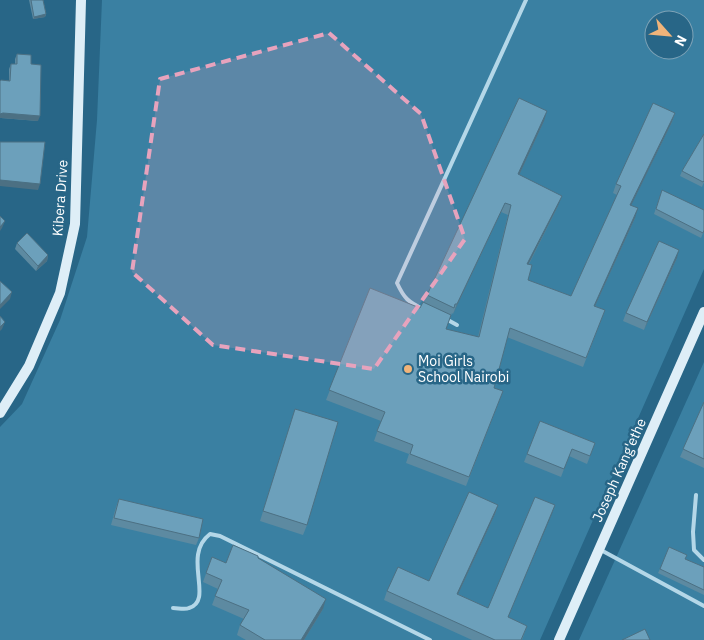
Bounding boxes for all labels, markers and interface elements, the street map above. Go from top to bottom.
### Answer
north arrow [644,10,694,60]
text: N [670,32,691,50]
street label: Kibera Drive [48,159,72,237]
place label: Moi Girls School Nairobi [418,352,509,386]
marker: Moi Girls School Nairobi [402,363,414,375]
street label: Joseph Kang'ethe [588,415,650,525]

